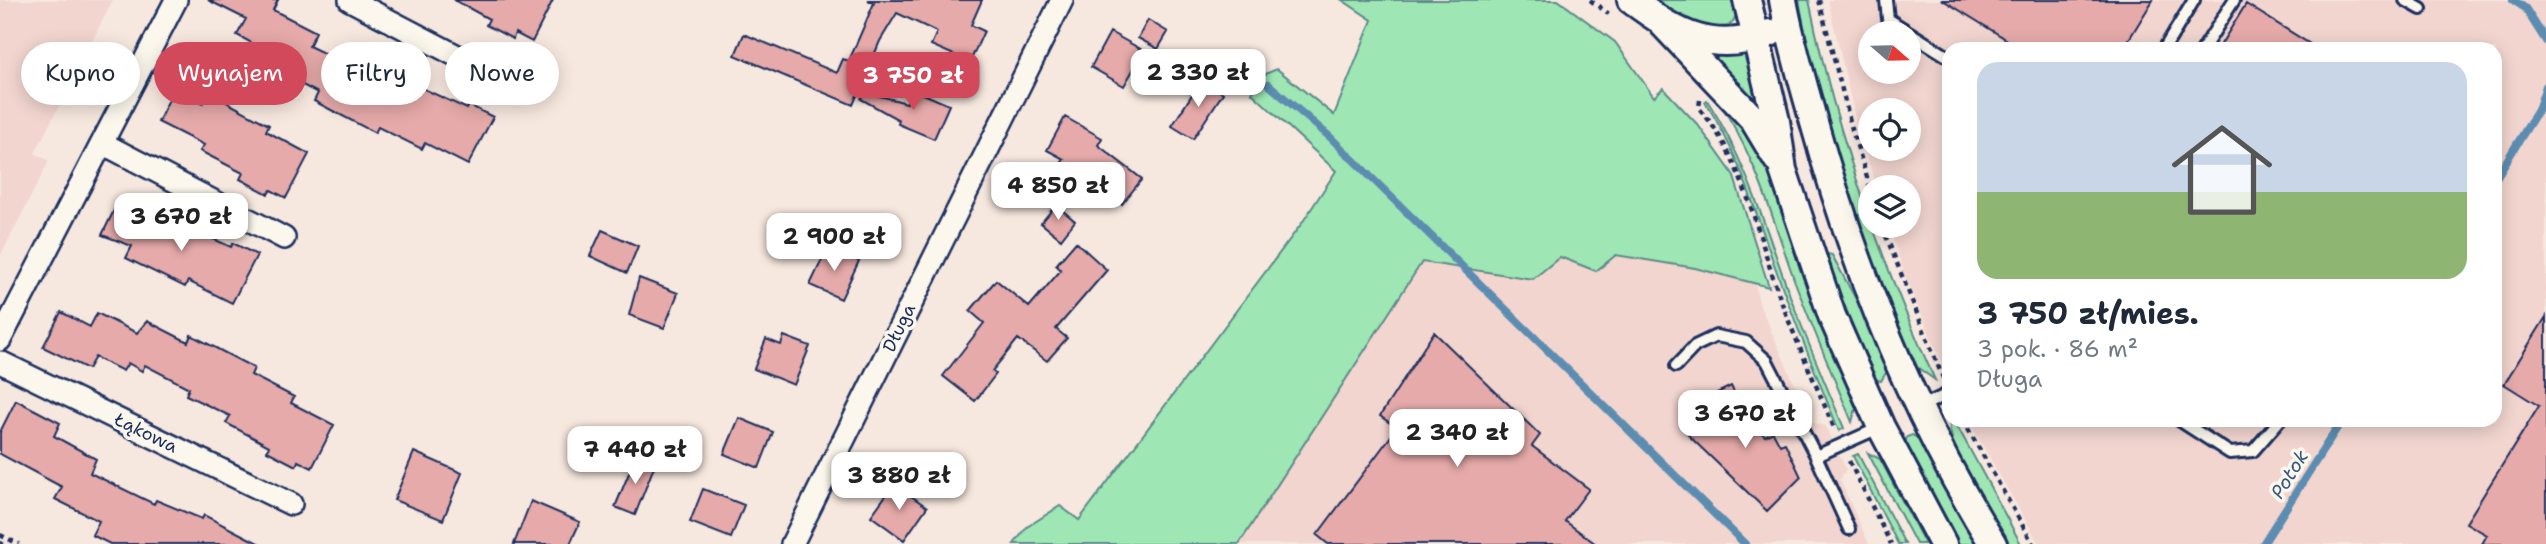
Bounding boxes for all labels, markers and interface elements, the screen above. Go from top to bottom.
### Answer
north arrow [1858,21,1922,84]
map controls [1858,21,1921,238]
chip: Kupno [21,42,140,105]
chip: Wynajem [154,42,307,105]
chip: Filtry [321,42,431,105]
chip: Nowe [445,42,559,105]
pin: 2 330 zł [1126,50,1270,109]
pin: 3 750 zł [841,52,985,112]
text: 2 330 zł [1147,57,1249,87]
text: 3 750 zł [862,60,964,90]
button: locate [1858,98,1921,161]
icon: home [2159,107,2285,233]
pin: 4 850 zł [986,162,1130,222]
text: 4 850 zł [1007,170,1109,200]
button: layers [1858,175,1921,238]
pin: 3 670 zł [109,194,253,253]
text: 3 670 zł [130,201,232,231]
pin: 2 900 zł [762,214,906,273]
text: 2 900 zł [782,221,886,251]
text: 3 750 zł/mies. [1977,293,2199,334]
street label: Długa [877,300,921,356]
text: 3 pok. · 86 m² [1977,334,2138,364]
text: Długa [1977,364,2042,394]
pin: 3 670 zł [1673,391,1817,450]
text: 3 670 zł [1694,398,1796,428]
street label: Łąkowa [109,407,182,459]
pin: 2 340 zł [1385,410,1529,469]
text: 2 340 zł [1405,417,1509,447]
pin: 7 440 zł [563,426,707,486]
text: 7 440 zł [583,434,687,464]
water label: Potok [2265,445,2314,503]
pin: 3 880 zł [827,452,971,512]
text: 3 880 zł [847,460,951,490]

